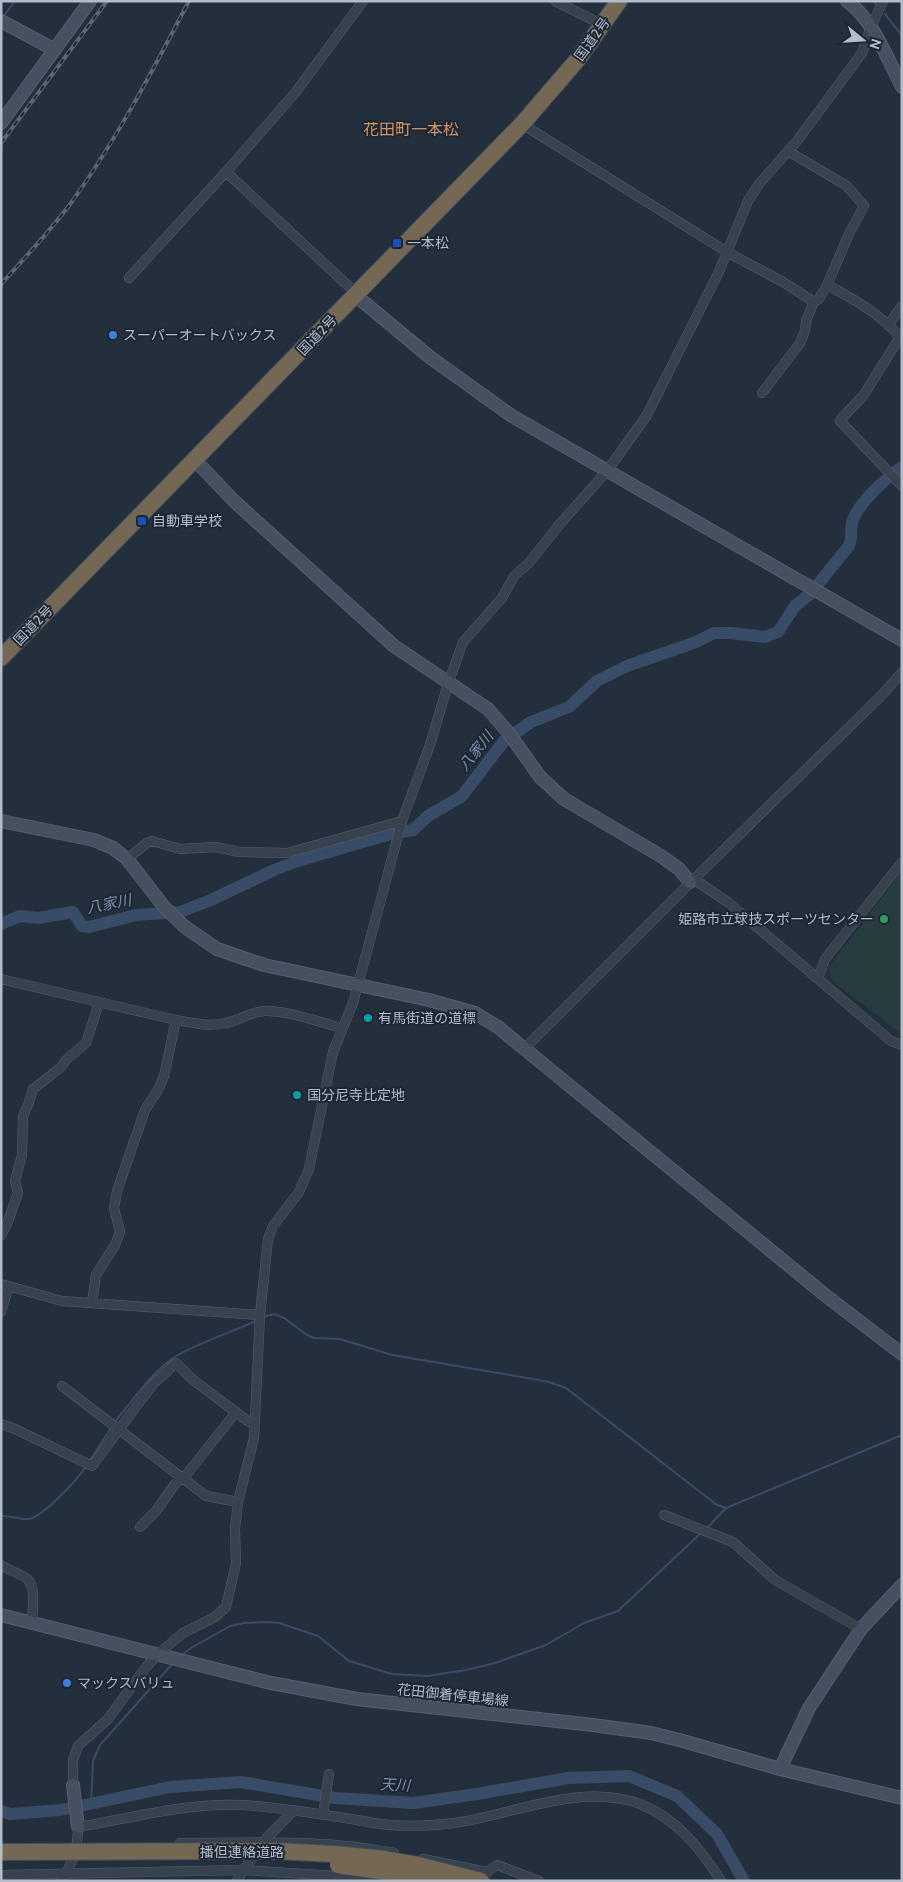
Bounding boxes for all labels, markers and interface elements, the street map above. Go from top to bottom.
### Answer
street label: 国道2号 [570,14,614,64]
north arrow [838,15,888,65]
text: N [865,37,885,52]
district label: 花田町一本松 [363,120,459,139]
place label: 一本松 [407,234,449,252]
marker: 一本松 [391,237,403,249]
street label: 国道2号 [293,311,341,359]
place label: スーパーオートバックス [123,326,276,344]
marker: スーパーオートバックス [107,329,119,341]
place label: 自動車学校 [152,512,222,530]
marker: 自動車学校 [136,515,148,527]
street label: 国道2号 [9,601,57,649]
water label: 八家川 [455,726,498,774]
water label: 八家川 [85,890,135,917]
place label: 姫路市立球技スポーツセンター [678,910,874,928]
marker: 姫路市立球技スポーツセンター [878,913,890,925]
place label: 有馬街道の道標 [378,1009,476,1027]
marker: 有馬街道の道標 [362,1012,374,1024]
place label: 国分尼寺比定地 [307,1086,405,1104]
marker: 国分尼寺比定地 [291,1089,303,1101]
place label: マックスバリュ [77,1674,175,1692]
marker: マックスバリュ [61,1677,73,1689]
street label: 花田御着停車場線 [396,1680,510,1710]
water label: 天川 [380,1775,412,1795]
street label: 播但連絡道路 [200,1843,284,1861]

